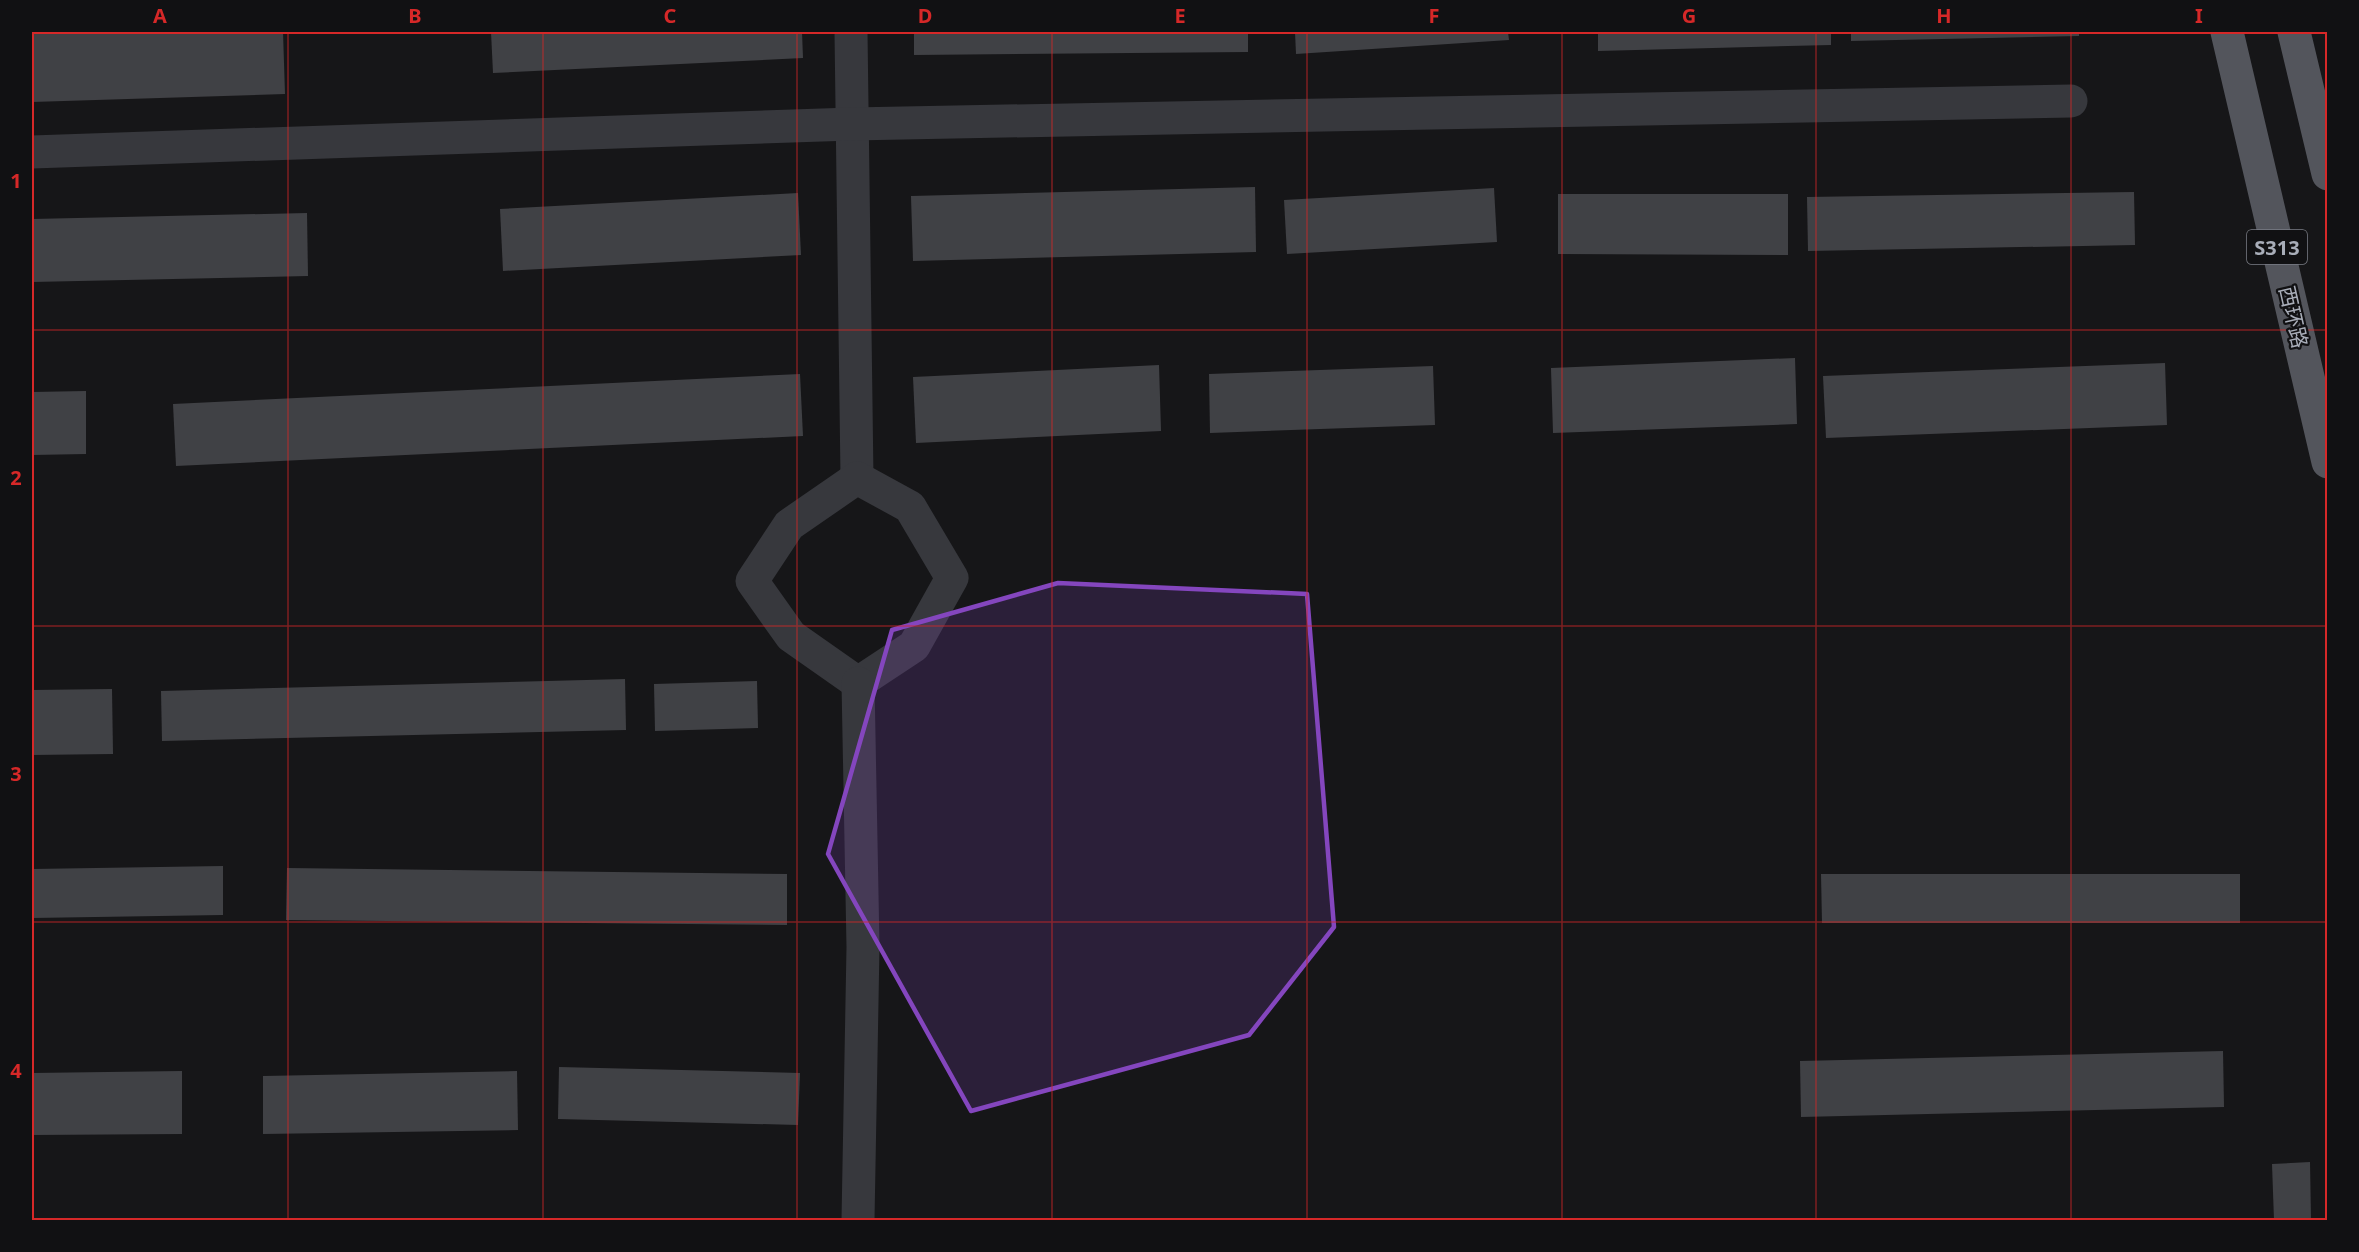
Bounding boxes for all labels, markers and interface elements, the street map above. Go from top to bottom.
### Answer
text: A [153,2,167,29]
text: B [408,2,422,29]
text: C [664,2,677,29]
text: D [918,2,932,29]
text: E [1174,2,1186,29]
text: F [1429,2,1439,29]
text: G [1682,2,1696,29]
text: H [1936,2,1952,29]
text: I [2195,2,2203,29]
text: 1 [10,167,22,194]
road number: S313 [2247,230,2307,264]
street label: 西环路 [2273,283,2315,351]
text: 2 [10,464,22,491]
text: 3 [10,760,22,787]
text: 4 [10,1057,22,1084]

